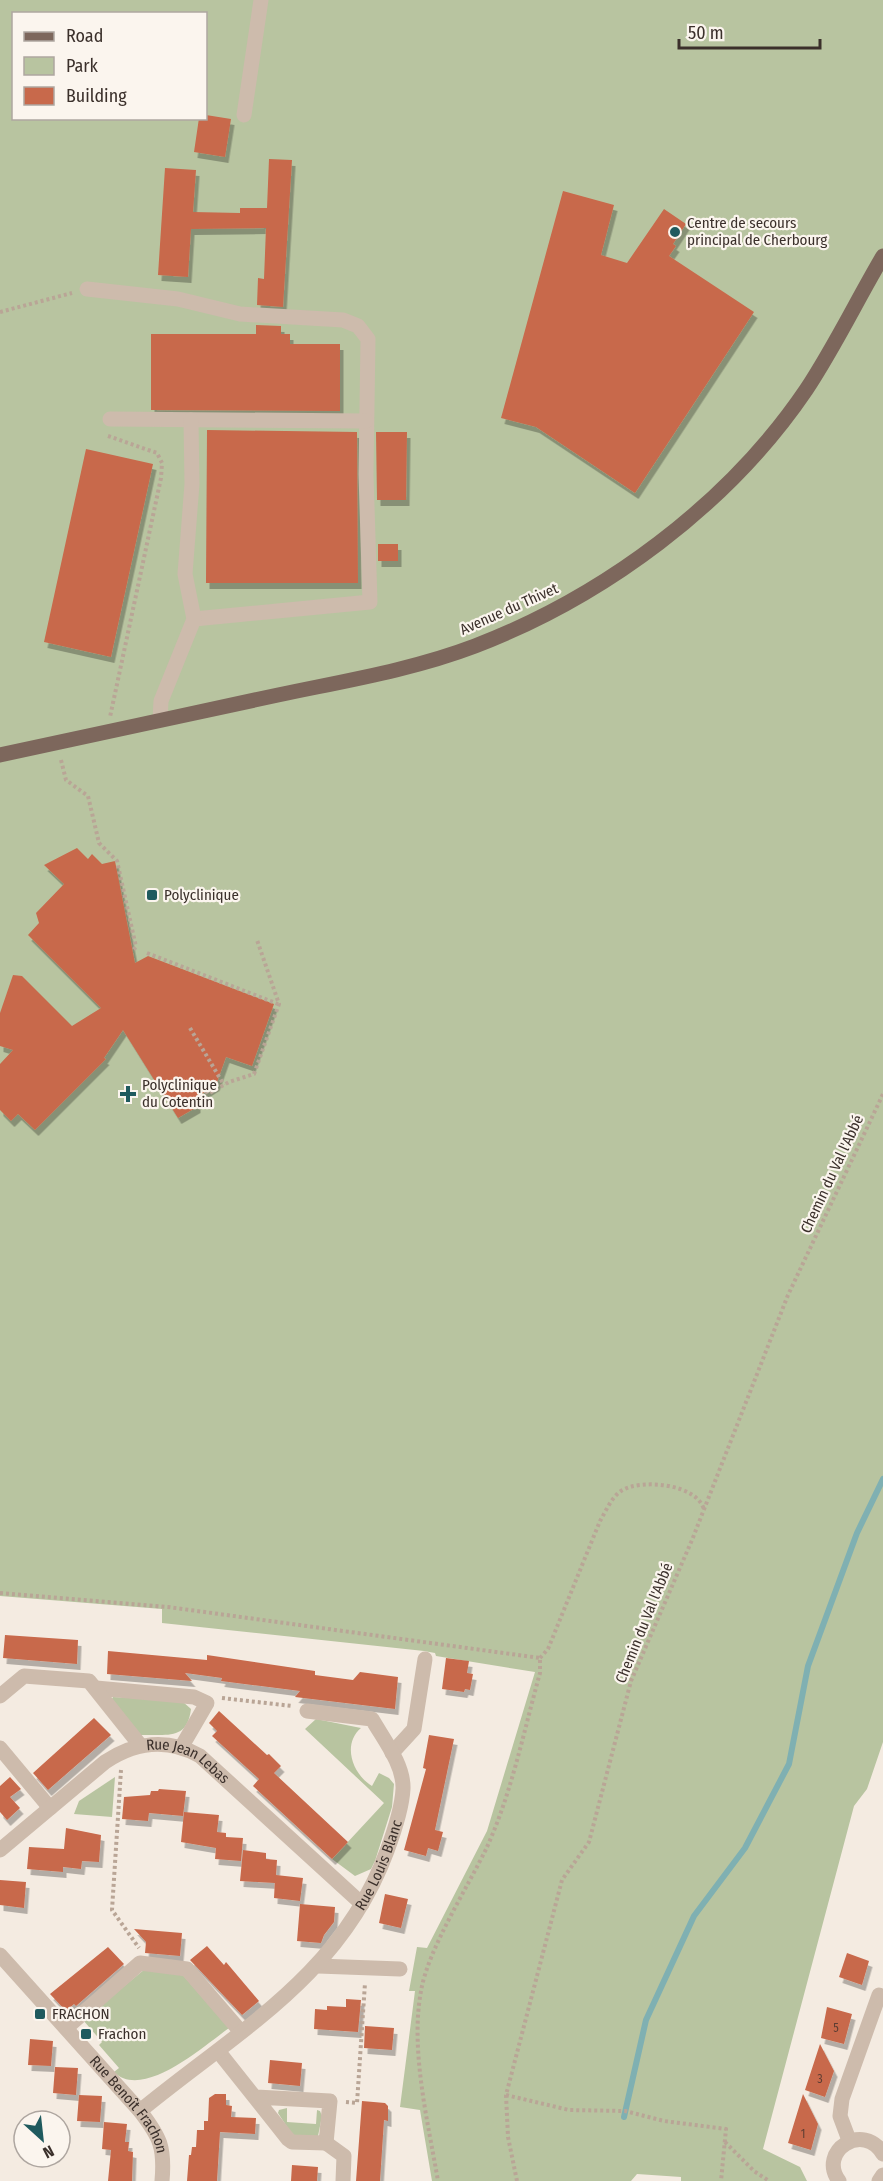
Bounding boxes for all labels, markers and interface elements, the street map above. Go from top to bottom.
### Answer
legend [12,12,207,120]
scale bar [679,12,820,50]
text: 50 m [688,22,724,44]
text: Road [66,25,103,47]
text: Park [66,55,99,77]
text: Building [66,85,127,107]
place label: Centre de secours principal de Cherbourg [687,214,827,249]
marker: Centre de secours principal de Cherbourg [668,225,682,239]
street label: Avenue du Thivet [457,579,561,639]
place label: Polyclinique [164,886,239,904]
marker: Polyclinique [145,888,159,902]
place label: Polyclinique du Cotentin [142,1076,217,1111]
marker: Polyclinique du Cotentin [119,1085,137,1103]
street label: Chemin du Val l'Abbé [797,1112,867,1236]
street label: Chemin du Val l'Abbé [612,1560,676,1686]
street label: Rue Jean Lebas [145,1735,233,1787]
street label: Rue Louis Blanc [351,1817,406,1914]
place label: FRACHON [52,2005,110,2023]
marker: FRACHON [33,2007,47,2021]
house number: 5 [833,2021,839,2035]
place label: Frachon [98,2025,146,2043]
marker: Frachon [79,2027,93,2041]
street label: Rue Benoît Frachon [86,2052,171,2155]
house number: 3 [817,2072,823,2086]
north arrow [12,2109,72,2169]
house number: 1 [801,2127,805,2141]
text: N [40,2141,57,2163]

